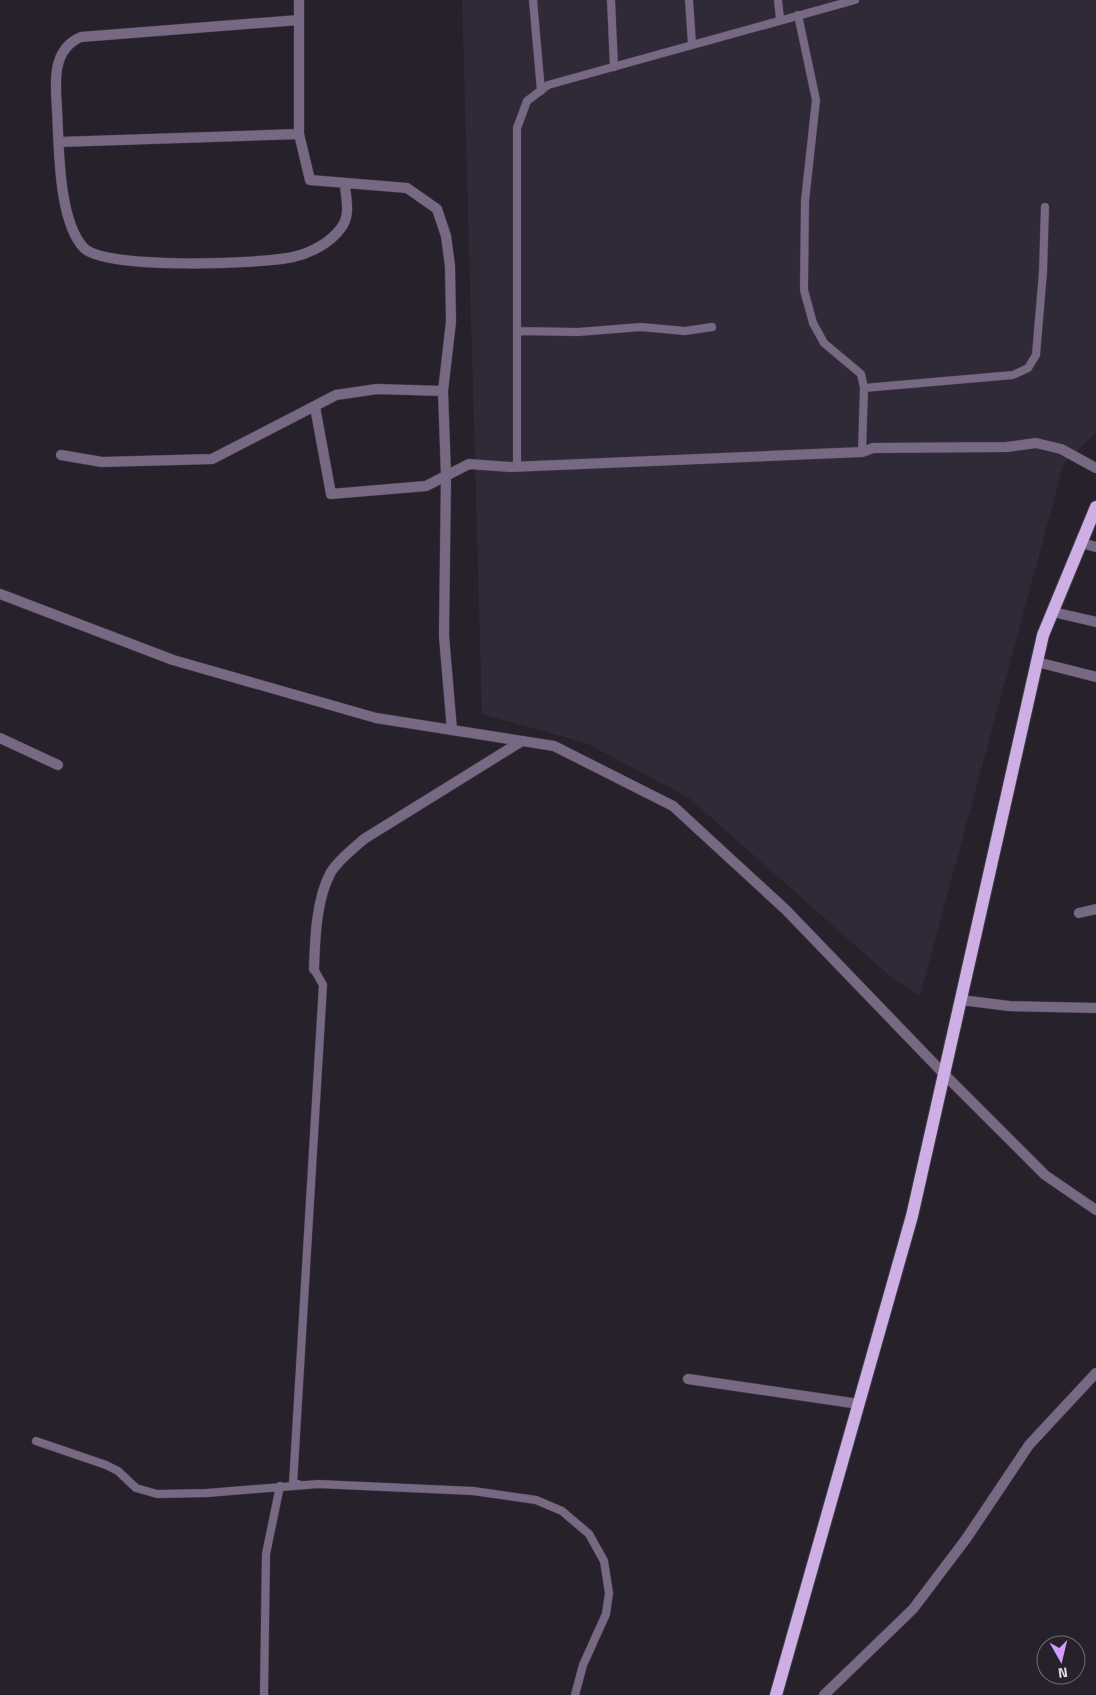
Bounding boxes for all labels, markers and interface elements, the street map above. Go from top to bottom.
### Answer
north arrow [1036,1635,1086,1685]
text: N [1057,1662,1069,1684]

